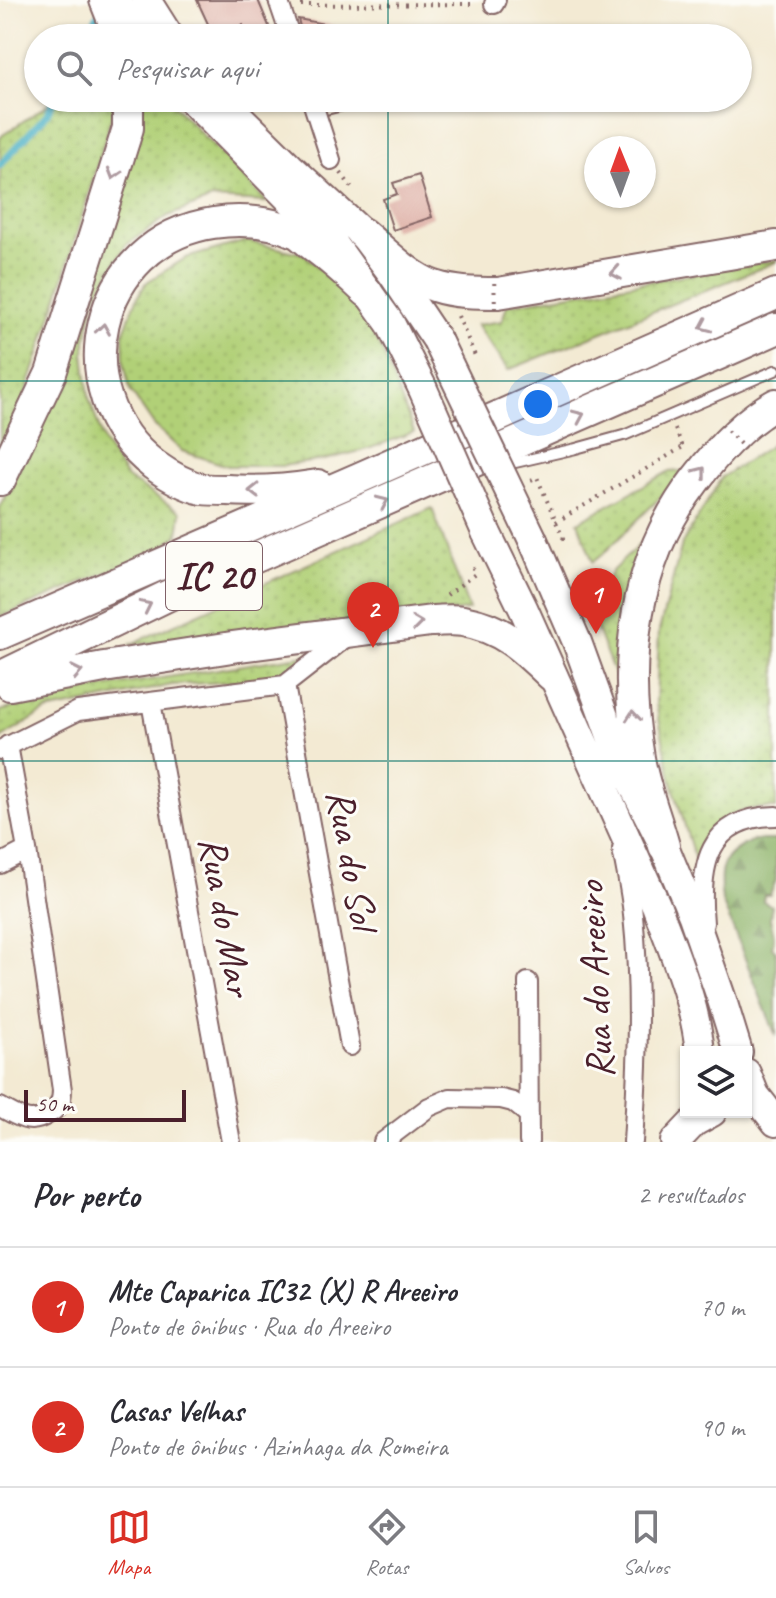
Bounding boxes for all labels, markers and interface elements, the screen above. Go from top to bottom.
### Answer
search box [24,24,752,112]
icon: search [52,46,96,90]
text: Pesquisar aqui [116,49,259,87]
north arrow [584,136,656,208]
one-way arrow [107,166,123,180]
one-way arrow [610,264,623,281]
one-way arrow [698,316,713,332]
one-way arrow [94,323,111,336]
your location [518,384,558,424]
one-way arrow [570,410,585,426]
one-way arrow [691,467,706,481]
one-way arrow [247,482,260,500]
one-way arrow [375,495,390,511]
road number: IC 20 [166,542,262,610]
pin: 1 [570,568,622,634]
pin: 2 [347,582,399,648]
one-way arrow [137,601,152,616]
one-way arrow [410,615,424,632]
one-way arrow [69,664,83,681]
one-way arrow [625,709,642,722]
street label: Rua do Sol [315,786,390,939]
street label: Rua do Mar [187,833,265,1002]
street label: Rua do Areeiro [565,879,625,1080]
map controls [680,1046,752,1118]
button: layers [680,1046,752,1118]
scale bar [24,1086,186,1122]
text: 50 m [36,1090,73,1118]
text: Por perto [32,1173,140,1216]
text: 2 resultados [638,1178,744,1211]
text: Mte Caparica IC32 (X) R Areeiro [108,1272,456,1310]
text: 1 [52,1291,64,1324]
text: 70 m [700,1291,744,1324]
text: Ponto de ônibus · Rua do Areeiro [108,1310,390,1343]
text: Casas Velhas [108,1392,243,1430]
text: 2 [52,1411,64,1444]
text: 90 m [700,1411,744,1444]
text: Ponto de ônibus · Azinhaga da Romeira [108,1430,448,1463]
tab: Mapa [107,1505,151,1581]
tab: Rotas [365,1505,409,1581]
tab: Salvos [623,1505,669,1581]

